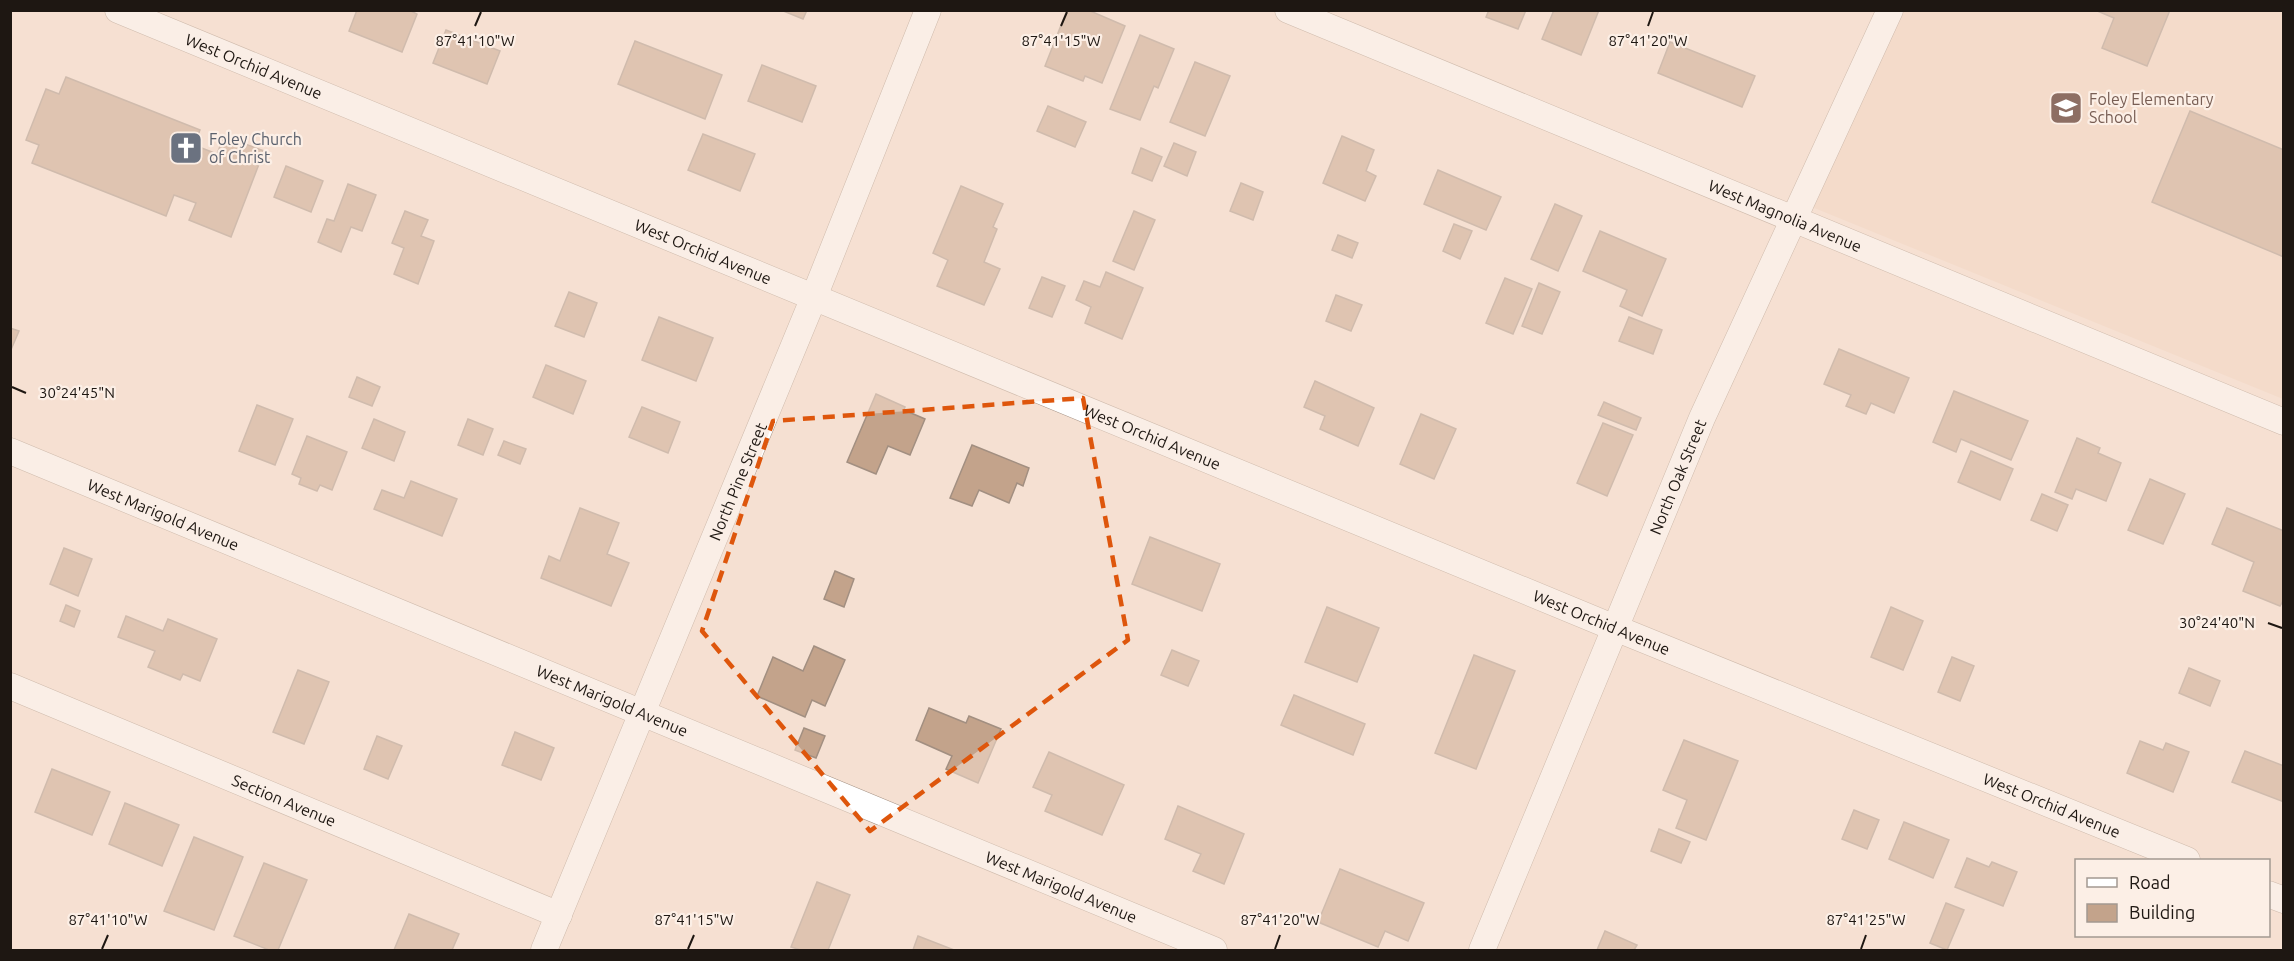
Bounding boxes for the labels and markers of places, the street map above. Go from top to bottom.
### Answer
school or university icon: Foley Elementary School [2048,90,2084,126]
place label: Foley Elementary School [2089,90,2214,126]
church icon: Foley Church of Christ [168,130,204,166]
place label: Foley Church of Christ [209,130,302,166]

